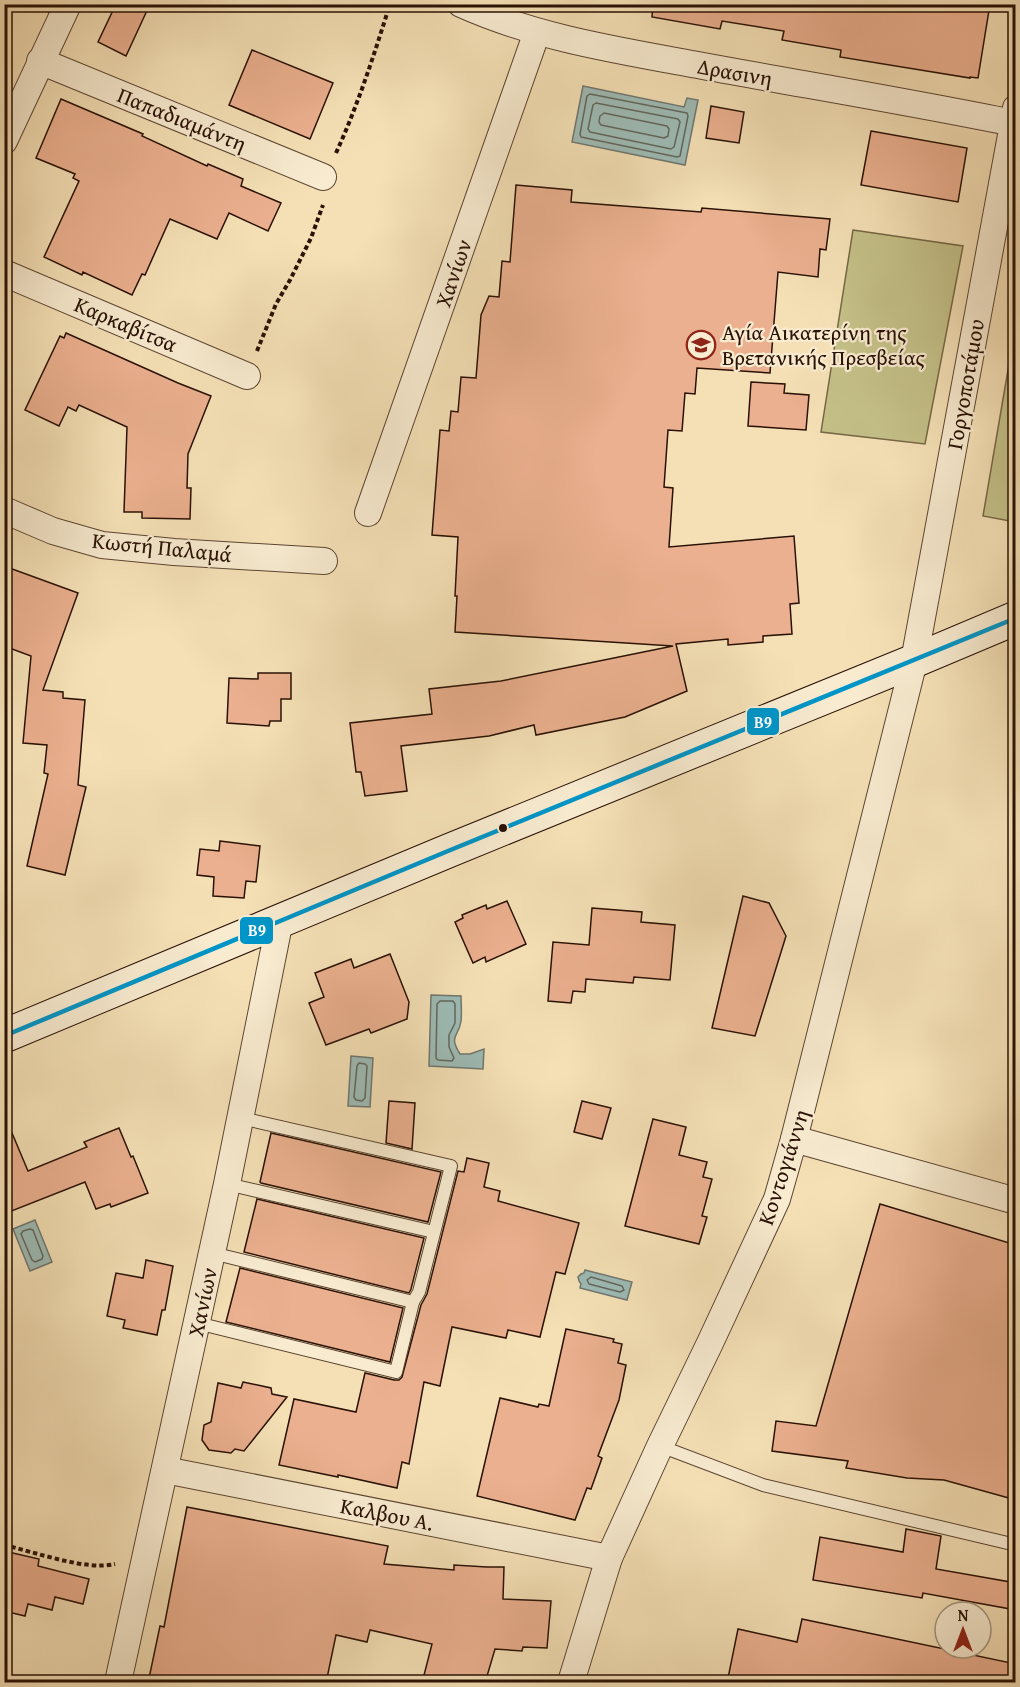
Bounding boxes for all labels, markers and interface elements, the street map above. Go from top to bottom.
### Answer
street label: Δρασινη [695,50,775,94]
street label: Παπαδιαμάντη [113,79,251,159]
street label: Χανίων [426,235,480,311]
street label: Καρκαβίτσα [70,288,182,360]
place label: Αγία Αικατερίνη της Βρετανικής Πρεσβείας [722,316,926,373]
street label: Γοργοποτάμου [938,316,992,452]
school or university icon: Αγία Αικατερίνη της Βρετανικής Πρεσβείας [685,329,717,361]
street label: Κωστή Παλαμά [91,524,233,570]
line badge: Β9 [746,707,780,736]
text: Β9 [754,710,772,734]
unlabelled marker [497,822,509,834]
line badge: Β9 [239,916,274,945]
text: Β9 [248,918,266,942]
street label: Κοντογιάννη [749,1105,817,1229]
street label: Χανίων [179,1264,225,1340]
street label: Καλβου Α. [338,1489,436,1539]
north arrow [933,1600,993,1660]
text: N [958,1603,969,1627]

